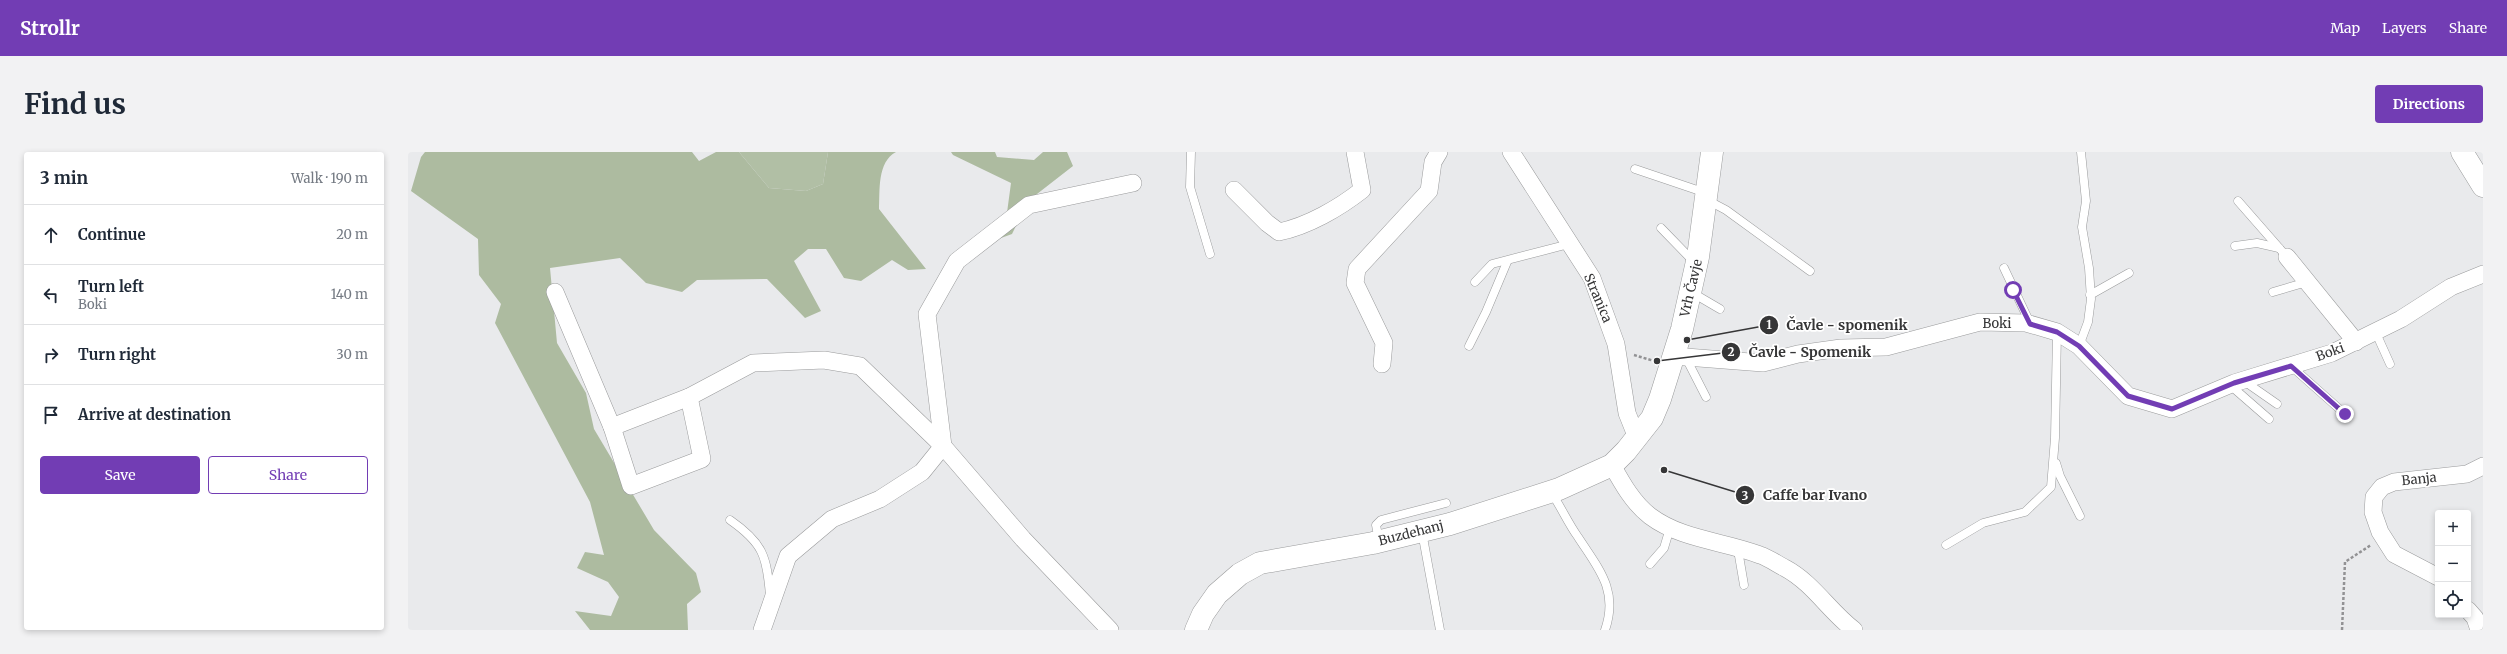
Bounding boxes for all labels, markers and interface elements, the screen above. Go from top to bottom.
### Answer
text: Strollr [20,16,80,40]
text: Map [2330,19,2360,37]
text: Layers [2382,19,2427,37]
text: Share [2449,19,2487,37]
button: Directions [2375,85,2483,123]
text: Find us [24,86,126,122]
text: 3 min [40,167,88,189]
text: Walk · 190 m [291,170,368,187]
icon: ahead [40,224,62,246]
text: Continue [78,225,146,244]
text: 20 m [336,226,368,243]
street label: Vrh Čavje [1675,257,1706,320]
street label: Stranica [1580,271,1616,325]
text: Turn left [78,277,144,296]
route start [2004,281,2022,299]
icon: left [40,284,62,306]
text: 140 m [331,286,368,303]
text: Boki [78,296,107,313]
callout: Čavle - spomenik [1759,312,1916,338]
street label: Boki [1982,315,2012,332]
text: Čavle - spomenik [1786,316,1908,334]
text: 1 [1766,317,1772,332]
callout: Čavle - Spomenik [1721,339,1879,365]
street label: Boki [2313,339,2347,365]
text: Čavle - Spomenik [1749,343,1872,361]
icon: right [40,344,62,366]
text: 2 [1727,344,1735,359]
text: Turn right [78,345,156,364]
text: 30 m [336,346,368,363]
icon: arrive [40,404,62,426]
text: Arrive at destination [78,405,231,424]
route end [2336,405,2354,423]
button: Save [40,456,200,494]
button: Share [208,456,368,494]
street label: Banja [2401,469,2437,489]
callout: Caffe bar Ivano [1735,482,1875,508]
text: Caffe bar Ivano [1763,486,1867,504]
text: 3 [1742,488,1749,503]
map controls [2435,510,2471,618]
button: + [2435,510,2471,546]
street label: Buzdehanj [1377,517,1445,549]
button: − [2435,546,2471,582]
button: locate [2435,582,2471,618]

